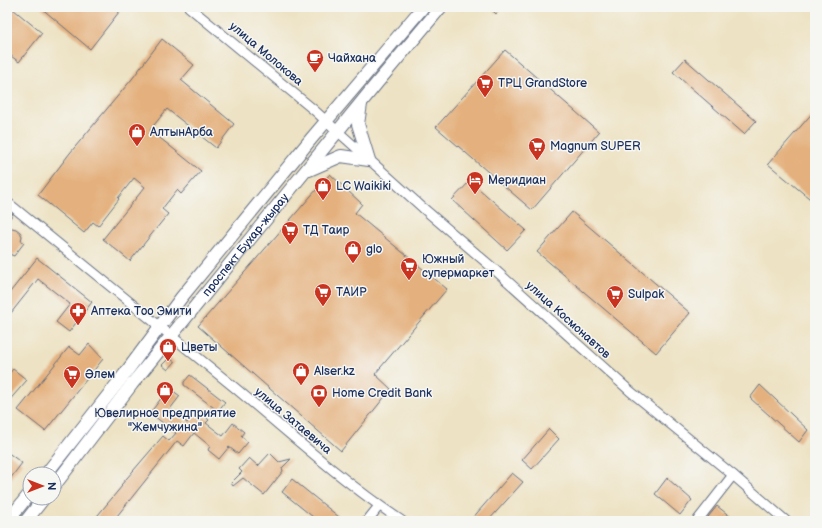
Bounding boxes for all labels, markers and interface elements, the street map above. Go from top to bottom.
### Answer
street label: улица Молокова [226,19,306,89]
cafe icon: Чайхана [305,48,325,73]
place label: Чайхана [328,51,376,66]
supermarket icon: ТРЦ GrandStore [475,73,495,98]
place label: ТРЦ GrandStore [498,76,587,91]
shop icon: АлтынАрба [127,122,147,147]
place label: АлтынАрба [149,125,213,140]
supermarket icon: Magnum SUPER [527,136,547,161]
place label: Magnum SUPER [550,139,641,154]
hotel icon: Меридиан [465,170,485,195]
place label: Меридиан [488,173,546,188]
shop icon: LC Waikiki [313,176,333,201]
place label: LC Waikiki [336,179,391,194]
street label: проспект Бухар-жырау [199,190,292,299]
supermarket icon: ТД Таир [280,220,300,245]
place label: ТД Таир [303,223,349,238]
shop icon: glo [343,239,363,264]
place label: glo [366,242,383,257]
place label: Южный супермаркет [422,252,495,281]
supermarket icon: Южный супермаркет [399,256,419,281]
street label: улица Космонавтов [523,278,614,362]
supermarket icon: ТАИР [313,282,333,307]
supermarket icon: Sulpak [605,284,625,309]
place label: ТАИР [336,285,367,300]
place label: Sulpak [628,287,664,302]
pharmacy icon: Аптека Тоо Эмити [68,301,88,326]
place label: Аптека Тоо Эмити [90,304,192,319]
shop icon: Цветы [158,337,178,362]
place label: Цветы [181,340,217,355]
shop icon: Alser.kz [291,361,311,386]
supermarket icon: Әлем [62,364,82,389]
place label: Alser.kz [314,364,355,379]
place label: Әлем [85,367,115,382]
shop icon: Ювелирное предприятие "Жемчужина" [155,380,175,405]
bank icon: Home Credit Bank [309,383,329,408]
street label: улица Затаевича [251,384,335,458]
place label: Home Credit Bank [332,386,432,401]
place label: Ювелирное предприятие "Жемчужина" [94,406,236,435]
north arrow [22,466,62,506]
text: N [45,482,58,490]

